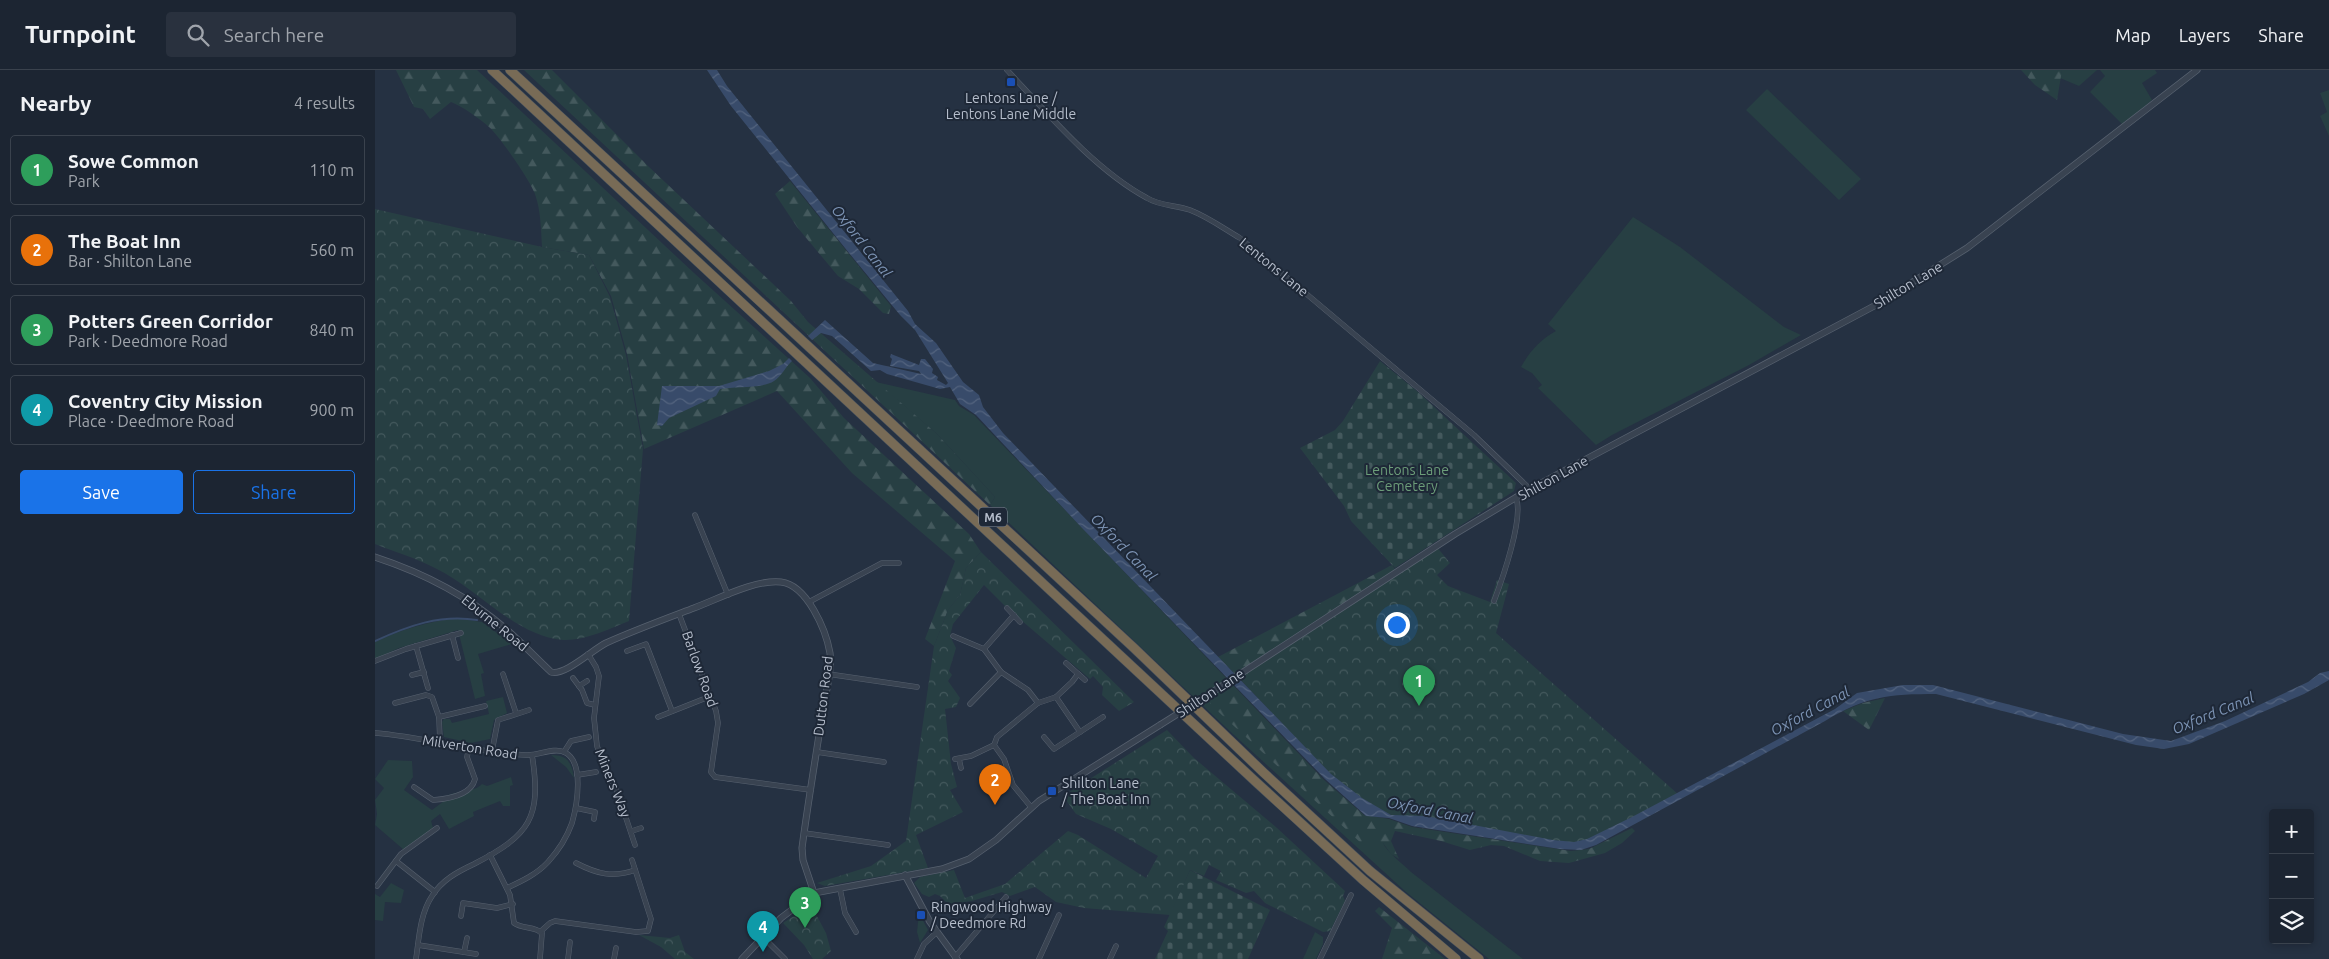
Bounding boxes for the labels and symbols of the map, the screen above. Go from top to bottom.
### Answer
marker: Lentons Lane / Lentons Lane Middle [1005,76,1017,88]
place label: Lentons Lane / Lentons Lane Middle [946,90,1076,122]
water label: Oxford Canal [828,201,896,281]
street label: Lentons Lane [1236,234,1312,300]
street label: Shilton Lane [1871,258,1945,312]
street label: Shilton Lane [1515,452,1591,504]
park label: Lentons Lane Cemetery [1365,462,1449,494]
road number: M6 [979,508,1007,527]
water label: Oxford Canal [1088,510,1161,585]
street label: Eburne Road [459,591,531,655]
your location [1384,612,1410,638]
street label: Barlow Road [679,629,721,709]
street label: Dutton Road [810,655,836,737]
street label: Shilton Lane [1173,665,1247,721]
pin: 1 [1403,665,1435,706]
water label: Oxford Canal [1768,683,1853,739]
water label: Oxford Canal [2169,688,2257,737]
street label: Milverton Road [421,732,519,762]
street label: Miners Way [592,746,634,820]
pin: 2 [979,764,1011,805]
place label: Shilton Lane / The Boat Inn [1061,775,1150,807]
marker: Shilton Lane / The Boat Inn [1046,785,1058,797]
water label: Oxford Canal [1386,793,1475,827]
pin: 3 [789,887,821,928]
place label: Ringwood Highway / Deedmore Rd [930,899,1052,931]
marker: Ringwood Highway / Deedmore Rd [915,909,927,921]
pin: 4 [747,911,779,952]

